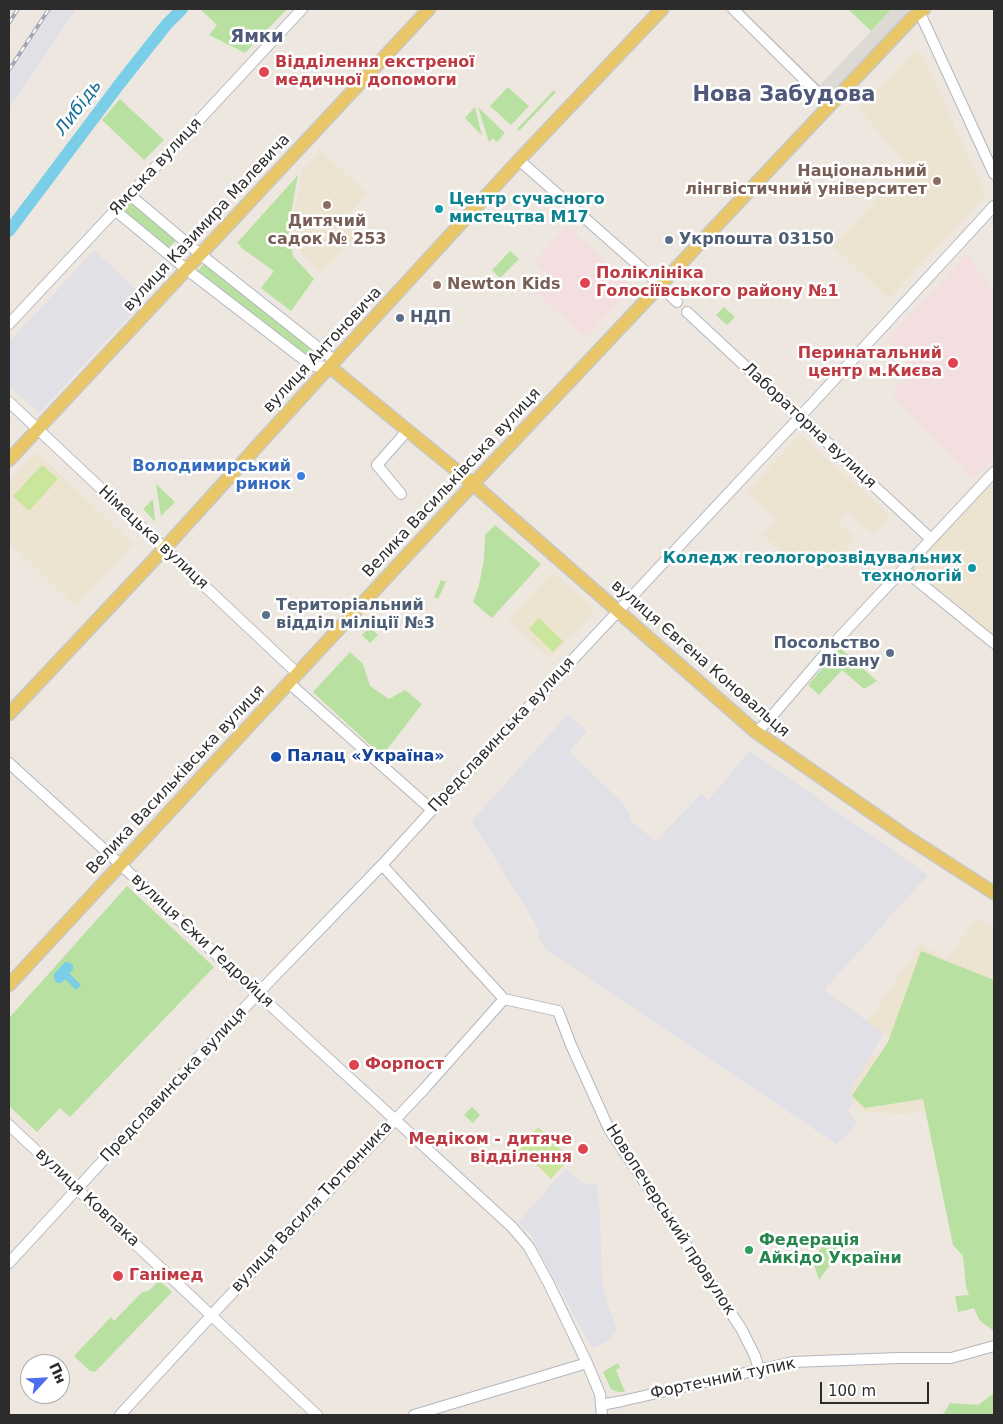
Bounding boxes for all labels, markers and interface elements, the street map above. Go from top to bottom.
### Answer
district label: Ямки [230,26,284,48]
place label: Відділення екстреної медичної допомоги [275,53,475,91]
marker: Відділення екстреної медичної допомоги [257,65,271,79]
water label: Либідь [51,76,107,140]
district label: Нова Забудова [692,83,876,109]
street label: Ямська вулиця [106,114,206,220]
street label: вулиця Казимира Малевича [120,130,294,316]
place label: Національний лінгвістичний університет [685,162,927,200]
marker: Національний лінгвістичний університет [931,175,943,187]
place label: Центр сучасного мистецтва M17 [449,190,605,228]
marker: Дитячий садок № 253 [321,199,333,211]
marker: Центр сучасного мистецтва M17 [433,203,445,215]
place label: Дитячий садок № 253 [268,212,386,250]
place label: Укрпошта 03150 [679,230,834,250]
marker: Укрпошта 03150 [663,234,675,246]
place label: Поліклініка Голосіївського району №1 [596,264,839,302]
place label: Newton Kids [447,275,560,295]
marker: Поліклініка Голосіївського району №1 [578,276,592,290]
marker: Newton Kids [431,279,443,291]
street label: вулиця Антоновича [260,283,386,417]
place label: НДП [410,308,451,328]
marker: НДП [394,312,406,324]
place label: Перинатальний центр м.Києва [798,344,942,382]
marker: Перинатальний центр м.Києва [946,356,960,370]
street label: Лабораторна вулиця [738,359,880,493]
street label: Велика Васильківська вулиця [359,384,545,582]
place label: Володимирський ринок [132,457,291,495]
marker: Володимирський ринок [295,470,307,482]
street label: Німецька вулиця [94,482,212,594]
place label: Коледж геологорозвідувальних технологій [663,549,962,587]
marker: Коледж геологорозвідувальних технологій [966,562,978,574]
street label: вулиця Євгена Коновальця [607,576,793,742]
place label: Територіальний відділ міліції №3 [276,596,435,634]
marker: Територіальний відділ міліції №3 [260,609,272,621]
place label: Посольство Лівану [773,634,880,672]
marker: Посольство Лівану [884,647,896,659]
street label: Предславинська вулиця [425,653,579,817]
street label: Велика Васильківська вулиця [83,681,269,879]
place label: Палац «Україна» [287,747,445,767]
marker: Палац «Україна» [269,750,283,764]
street label: вулиця Єжи Ґедройця [127,870,277,1012]
street label: Предславинська вулиця [97,1003,251,1167]
place label: Форпост [365,1055,444,1075]
marker: Форпост [347,1058,361,1072]
street label: вулиця Василя Тютюнника [228,1117,396,1297]
street label: Новопечерський провулок [601,1121,739,1319]
place label: Медіком - дитяче відділення [409,1130,572,1168]
marker: Медіком - дитяче відділення [576,1142,590,1156]
street label: вулиця Ковпака [31,1145,143,1251]
place label: Федерація Айкідо України [759,1231,902,1269]
marker: Федерація Айкідо України [743,1244,755,1256]
place label: Ганімед [129,1266,203,1286]
marker: Ганімед [111,1269,125,1283]
north arrow [20,1354,70,1404]
street label: Фортечний тупик [649,1354,797,1404]
text: Пн [46,1360,69,1386]
scale bar [823,1372,932,1404]
text: 100 m [828,1382,876,1400]

